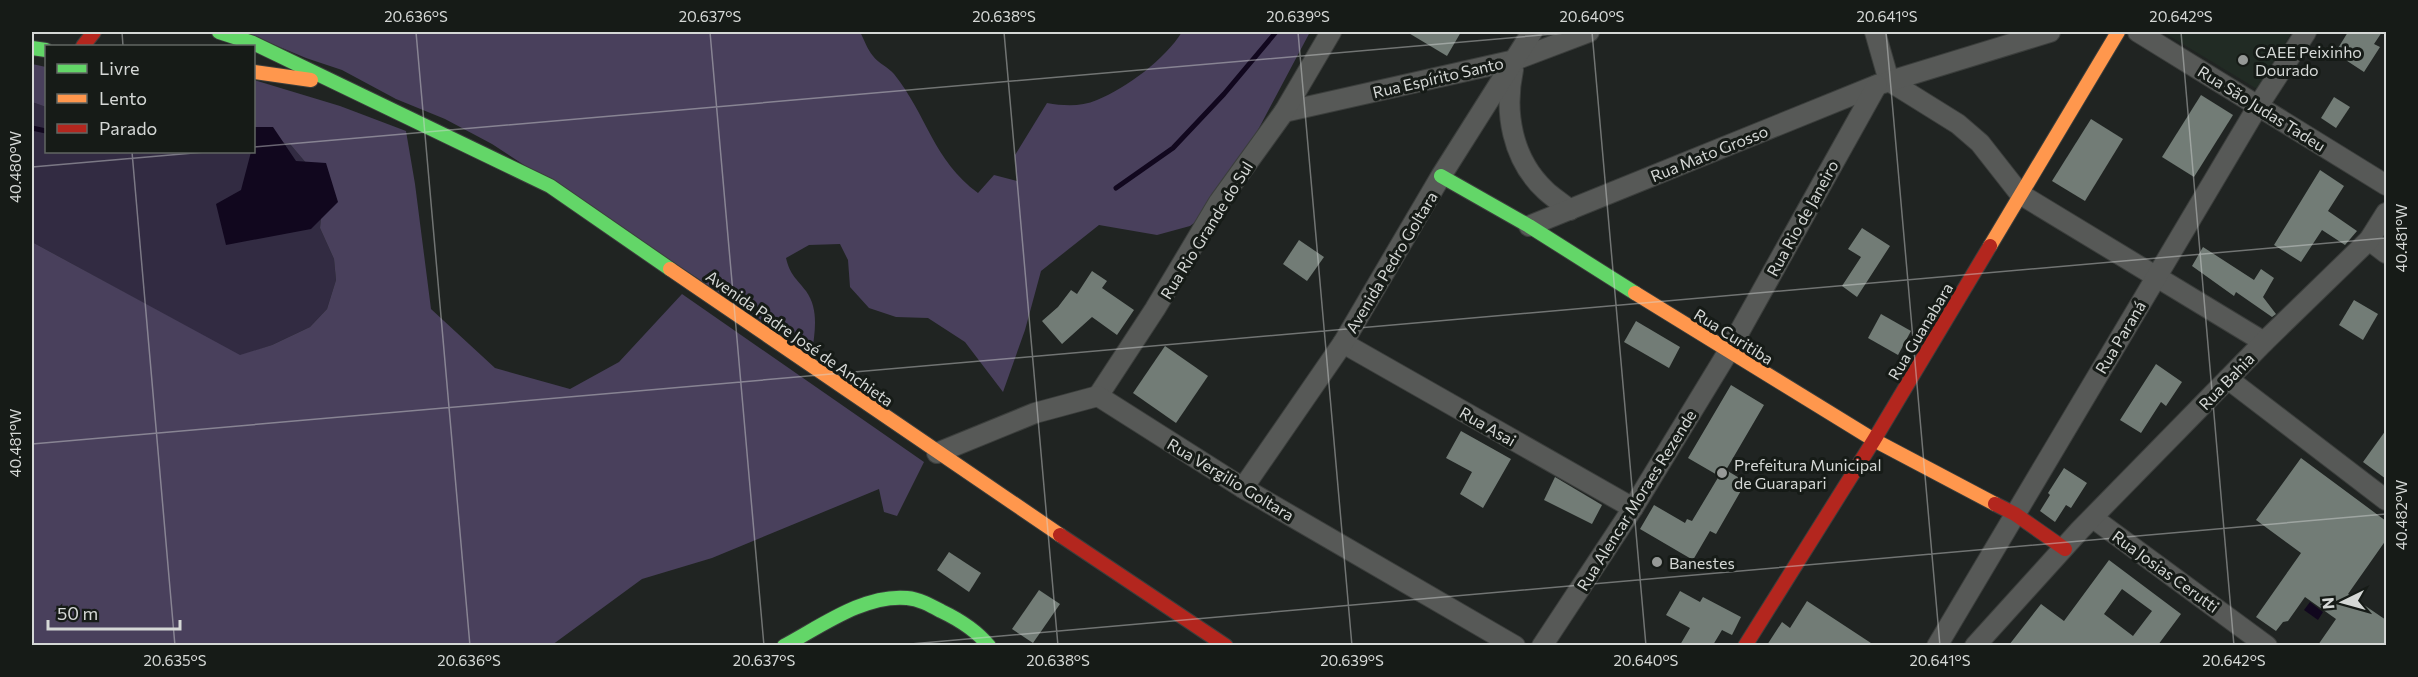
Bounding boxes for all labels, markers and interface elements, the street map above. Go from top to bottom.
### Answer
text: 20.636°S [384,7,448,25]
text: 20.637°S [679,7,741,25]
text: 20.638°S [972,7,1036,25]
text: 20.639°S [1266,7,1330,25]
text: 20.640°S [1560,7,1625,25]
text: 20.641°S [1856,7,1918,25]
text: 20.642°S [2149,7,2213,25]
place label: CAEE Peixinho Dourado [2255,42,2362,79]
legend [45,45,255,153]
street label: Rua Espírito Santo [1371,53,1505,101]
marker: CAEE Peixinho Dourado [2236,53,2250,67]
text: Livre [99,57,140,79]
street label: Rua São Judas Tadeu [2195,61,2329,155]
text: Lento [99,87,147,109]
text: Parado [99,117,157,139]
street label: Rua Mato Grosso [1648,121,1770,185]
text: 40.480°W [6,131,24,203]
street label: Rua Rio de Janeiro [1762,157,1842,279]
street label: Rua Rio Grande do Sul [1156,158,1256,302]
street label: Avenida Pedro Goltara [1341,188,1441,336]
text: 40.481°W [2392,204,2410,272]
street label: Avenida Padre José de Anchieta [703,266,897,410]
street label: Rua Guanabara [1884,279,1956,383]
street label: Rua Paraná [2091,297,2149,377]
street label: Rua Curitiba [1691,304,1777,368]
street label: Rua Bahia [2194,349,2258,413]
street label: Rua Asai [1456,402,1520,450]
street label: Rua Alencar Moraes Rezende [1572,406,1700,594]
text: 40.481°W [6,409,24,477]
street label: Rua Vergilio Goltara [1164,434,1298,524]
place label: Prefeitura Municipal de Guarapari [1734,455,1882,492]
marker: Prefeitura Municipal de Guarapari [1715,466,1729,480]
text: 40.482°W [2392,480,2410,550]
street label: Rua Josias Cerutti [2109,526,2223,616]
place label: Banestes [1669,553,1735,572]
marker: Banestes [1650,555,1664,569]
north arrow [2313,572,2373,632]
scale bar [48,593,180,631]
text: N [2318,597,2338,610]
text: 50 m [57,602,98,624]
text: 20.635°S [143,651,207,669]
text: 20.636°S [437,651,501,669]
text: 20.637°S [733,651,795,669]
text: 20.638°S [1026,651,1090,669]
text: 20.639°S [1320,651,1384,669]
text: 20.640°S [1614,651,1679,669]
text: 20.641°S [1909,651,1971,669]
text: 20.642°S [2202,651,2266,669]

